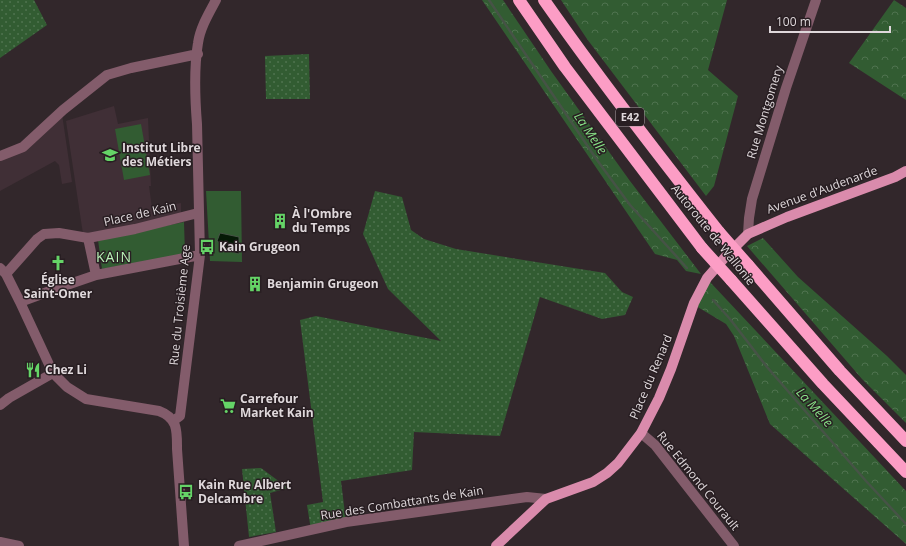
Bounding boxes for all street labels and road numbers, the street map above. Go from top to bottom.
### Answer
street label: Rue Montgomery [742,62,787,161]
road number: E42 [616,108,644,126]
street label: Avenue d'Audenarde [764,161,880,218]
street label: Autoroute de Wallonie [667,181,760,289]
street label: Place de Kain [102,197,178,230]
street label: Rue du Troisième Age [165,243,194,366]
street label: Place du Renard [625,332,676,422]
street label: Rue Edmond Courault [653,427,744,534]
street label: Rue des Combattants de Kain [319,481,485,524]

